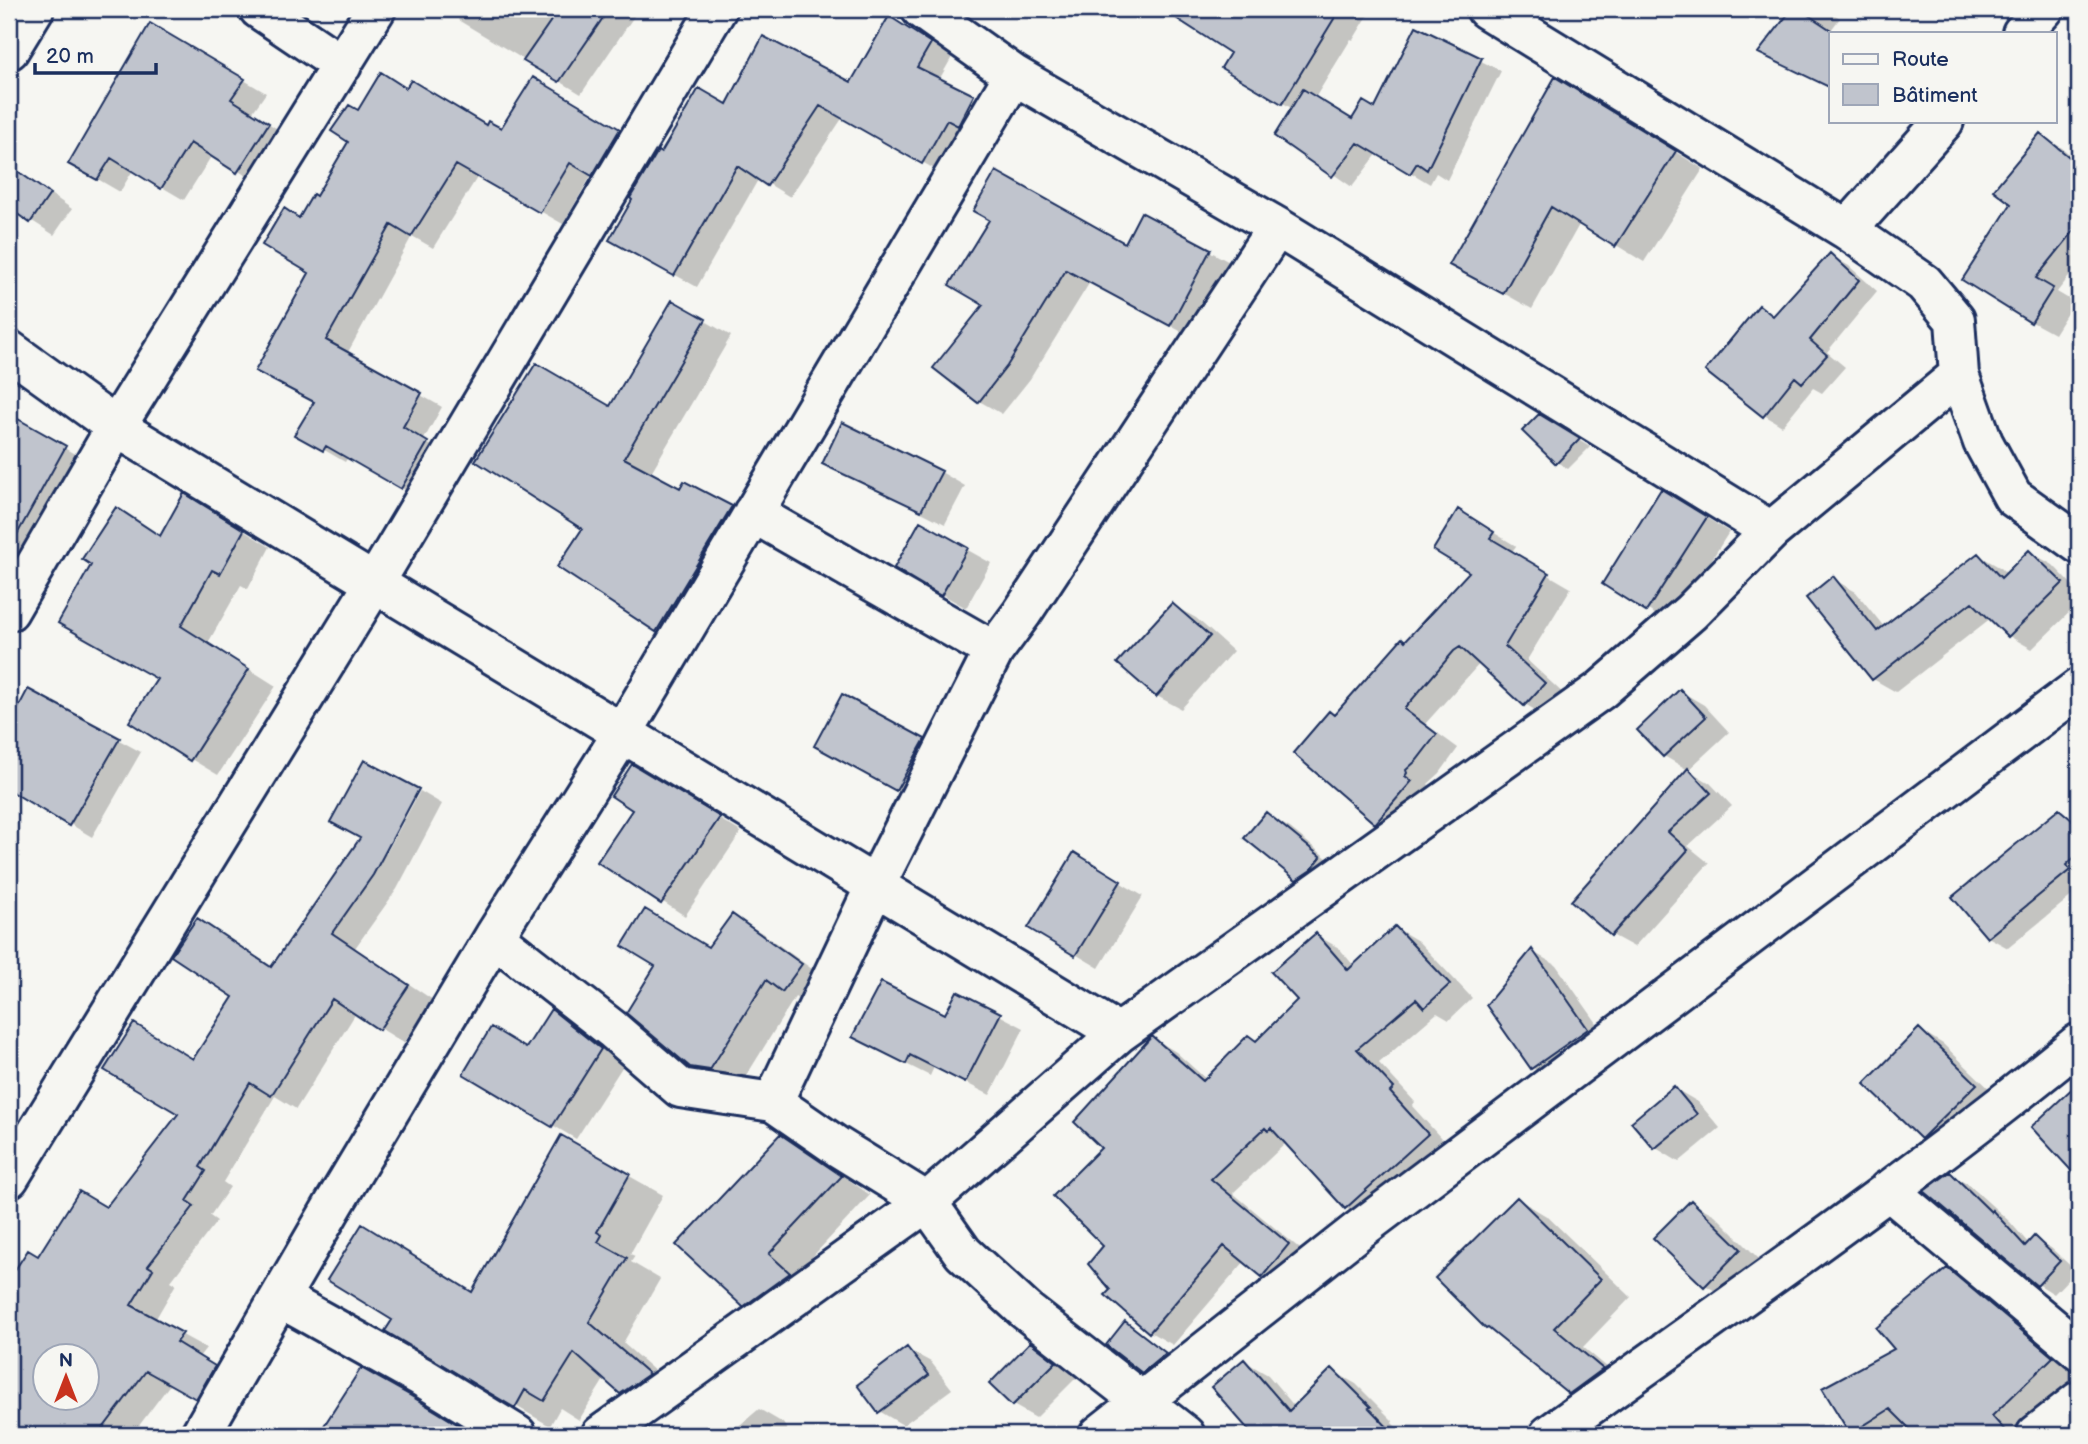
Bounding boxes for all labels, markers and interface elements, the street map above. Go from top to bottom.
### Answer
scale bar [35,32,156,76]
legend [1829,32,2056,122]
text: 20 m [46,44,94,69]
text: Route [1892,47,1949,72]
text: Bâtiment [1892,83,1978,108]
north arrow [32,1342,102,1412]
text: N [59,1350,73,1373]

